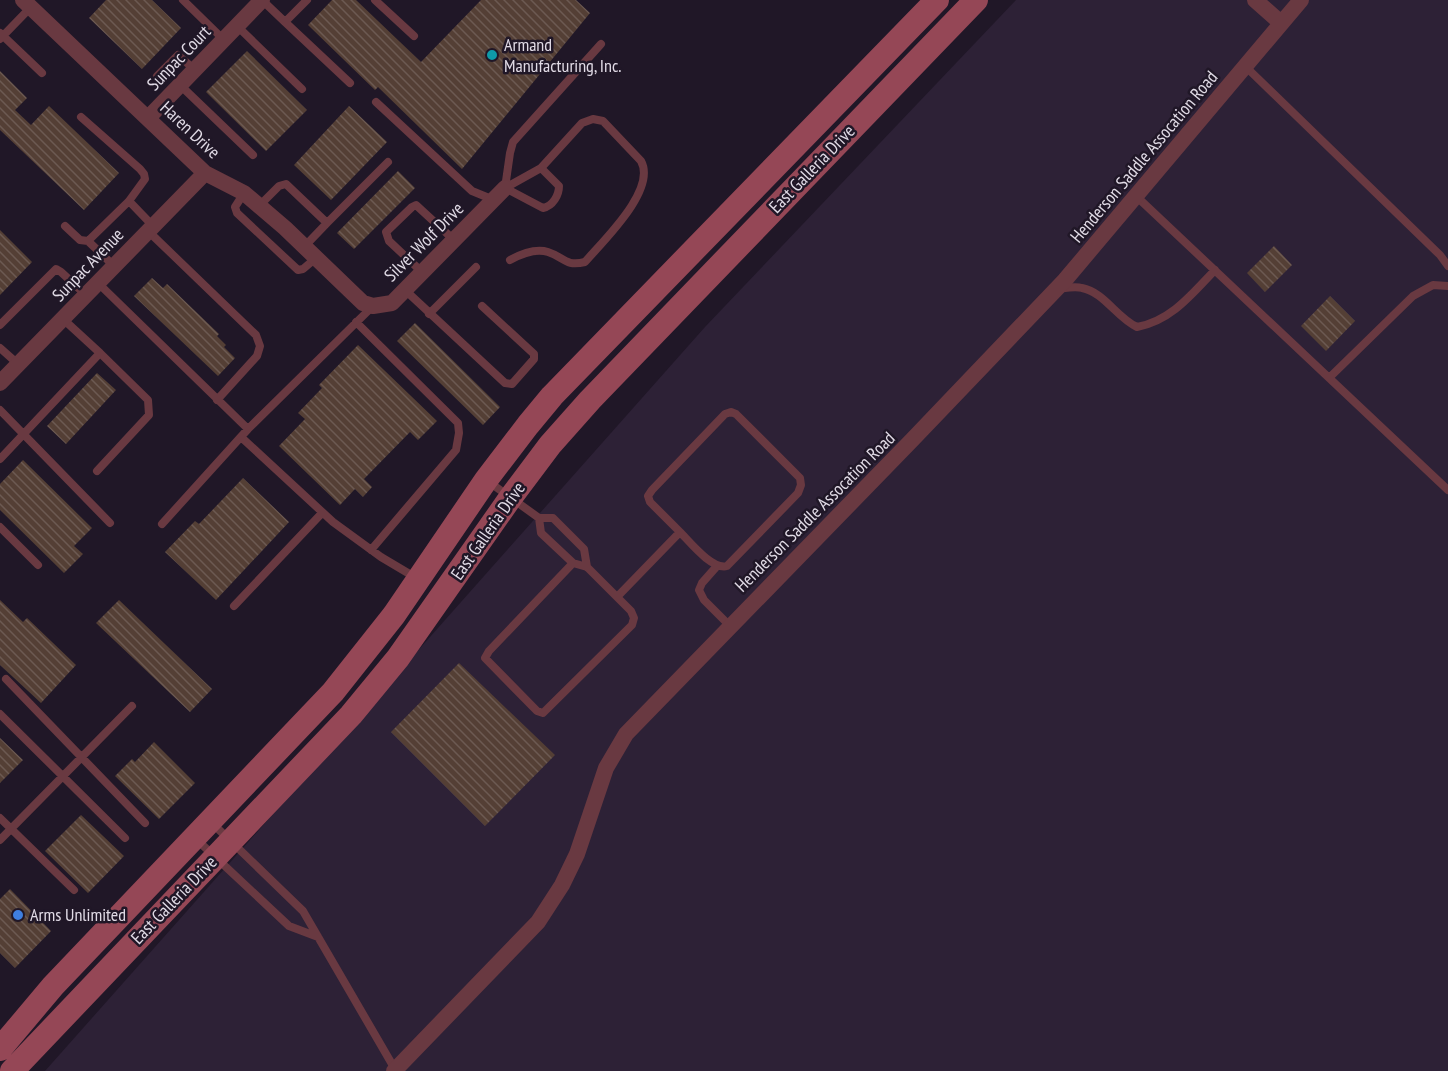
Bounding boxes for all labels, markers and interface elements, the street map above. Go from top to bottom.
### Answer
street label: Sunpac Court [142,20,215,95]
place label: Armand Manufacturing, Inc. [504,33,622,77]
marker: Armand Manufacturing, Inc. [485,48,499,62]
street label: Henderson Saddle Assocation Road [1065,66,1222,247]
street label: Haren Drive [156,96,225,163]
street label: East Galleria Drive [764,120,860,218]
street label: Silver Wolf Drive [379,197,468,286]
street label: Sunpac Avenue [47,223,128,306]
street label: Henderson Saddle Assocation Road [730,427,900,597]
street label: East Galleria Drive [445,477,530,584]
street label: East Galleria Drive [126,851,222,949]
place label: Arms Unlimited [30,903,126,926]
marker: Arms Unlimited [11,908,25,922]

